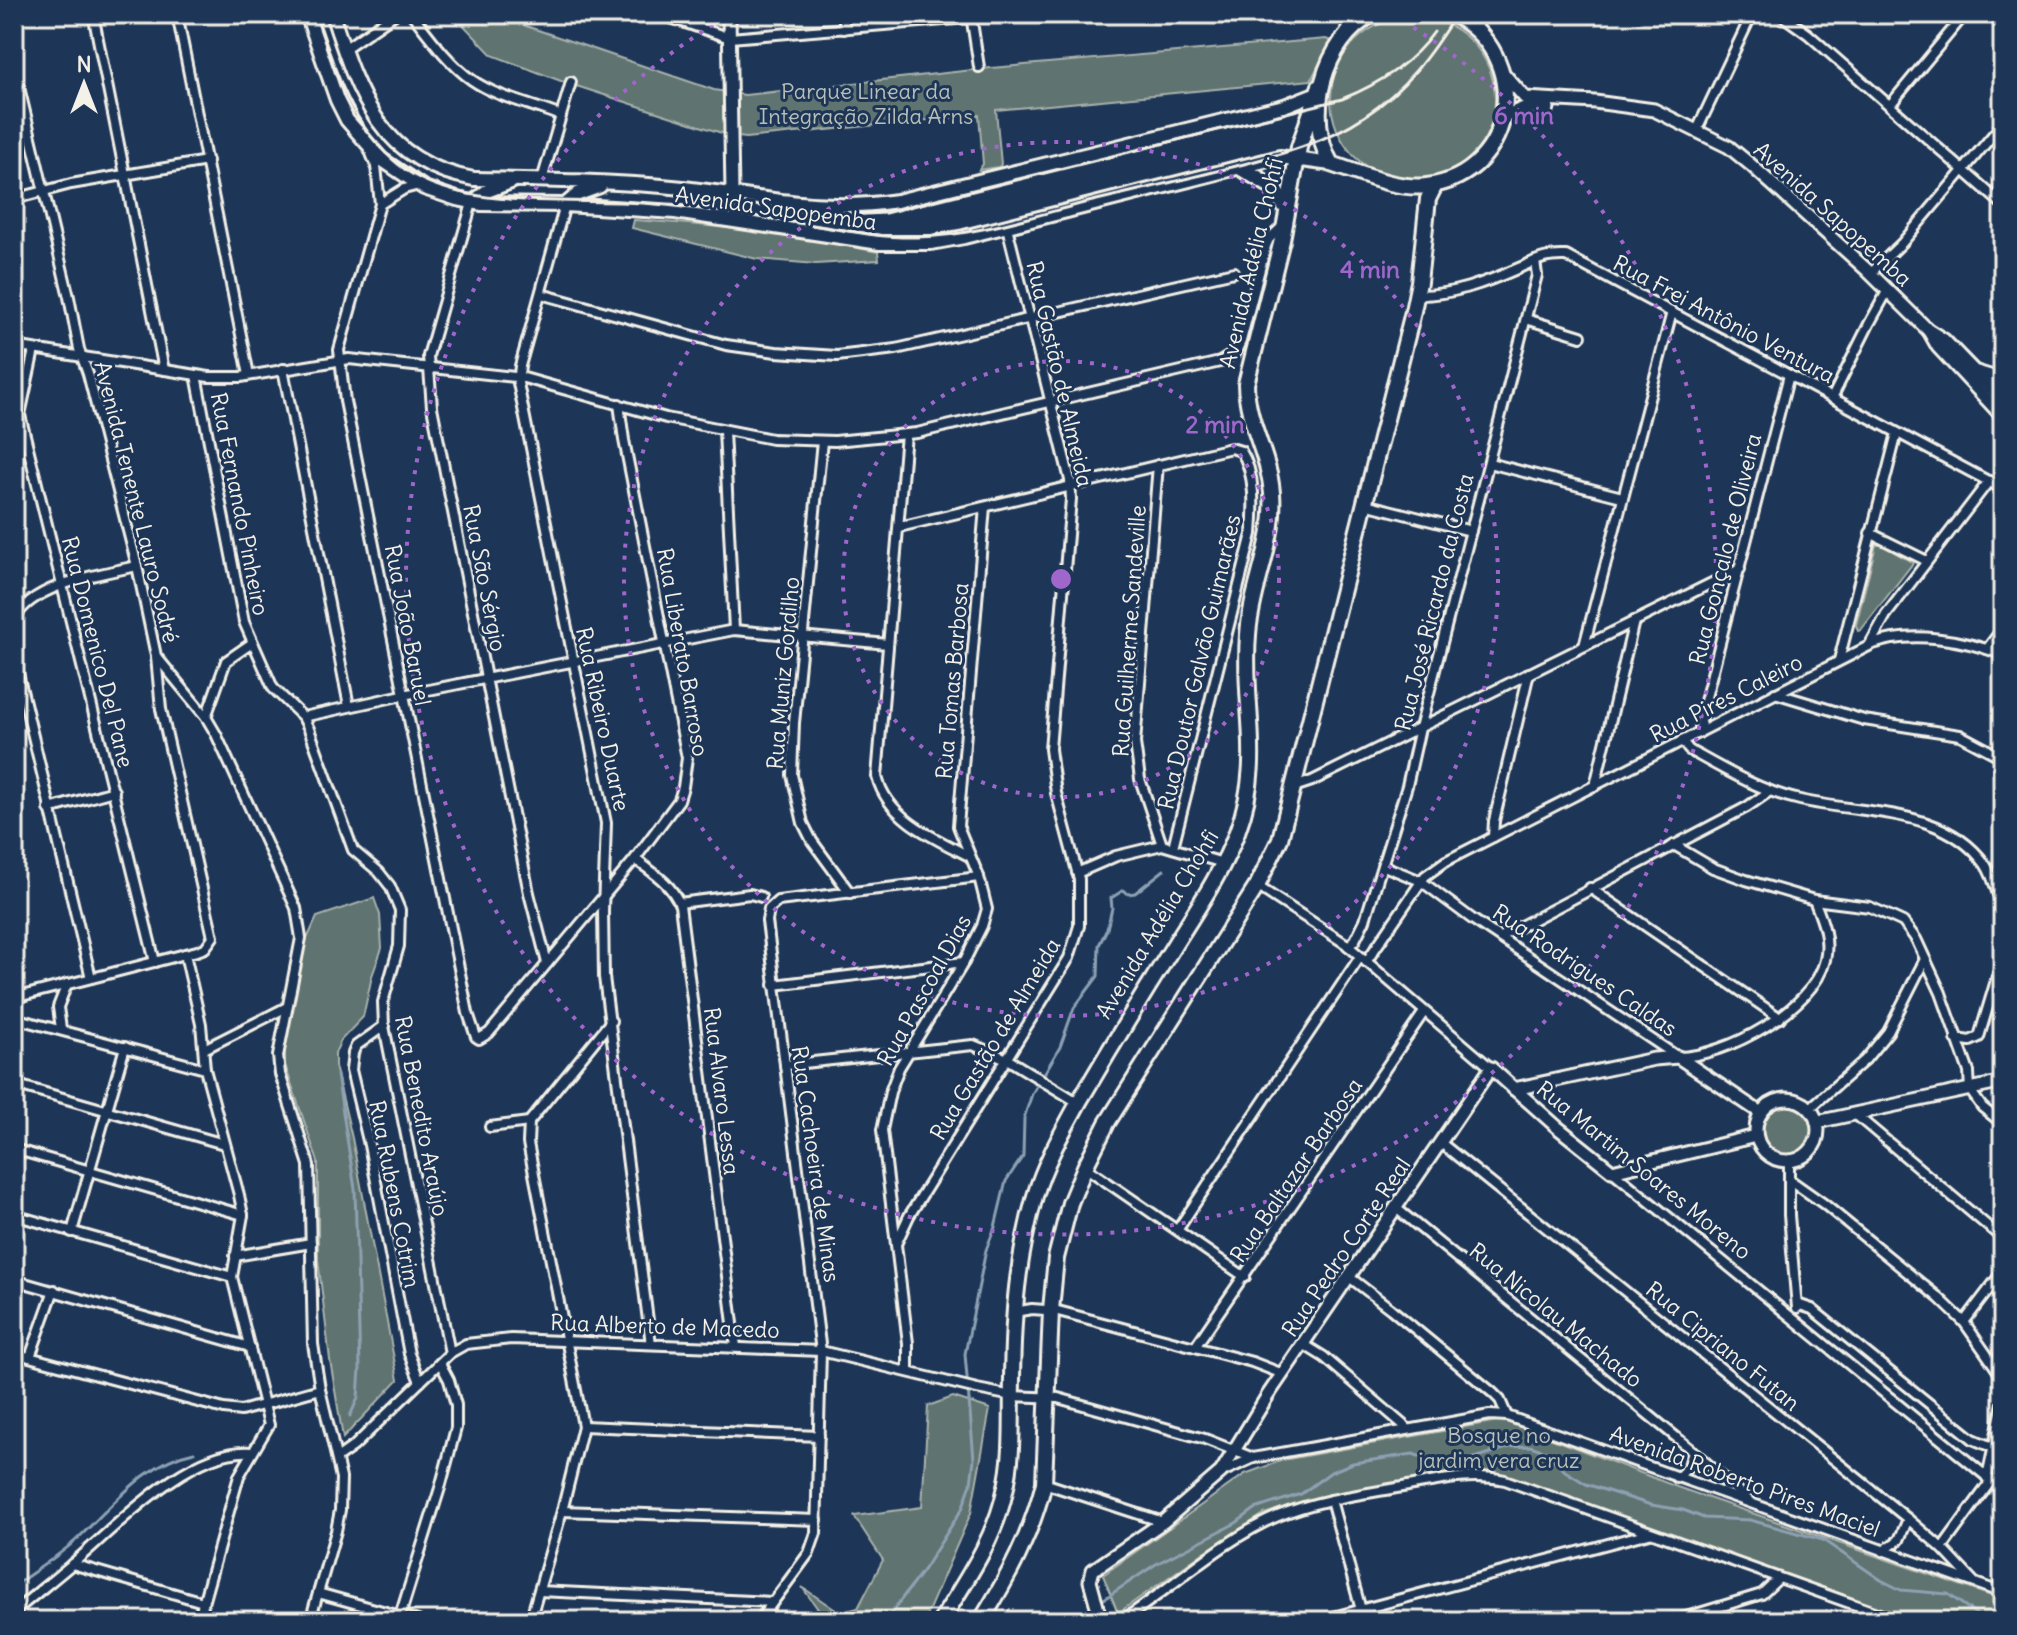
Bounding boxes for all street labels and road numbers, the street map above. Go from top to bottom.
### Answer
street label: Avenida Sapopemba [1748,136,1918,292]
street label: Avenida Adélia Chohfi [1213,155,1289,371]
street label: Avenida Sapopemba [674,180,878,236]
street label: Rua Frei Antônio Ventura [1608,249,1840,389]
street label: Rua Gastão de Almeida [1020,258,1100,490]
street label: Avenida Tenente Lauro Sodré [88,358,186,646]
street label: Rua Fernando Pinheiro [205,390,275,618]
street label: Rua Gonçalo de Oliveira [1683,431,1767,667]
street label: Rua José Ricardo da Costa [1388,470,1480,734]
street label: Rua São Sérgio [457,502,513,654]
street label: Rua Guilherme Sandeville [1106,504,1152,758]
street label: Rua Doutor Galvão Guimarães [1151,512,1247,812]
street label: Rua Domenico Del Pane [56,533,140,771]
street label: Rua João Baruel [379,542,437,708]
street label: Rua Liberato Barroso [651,546,715,758]
street label: Rua Muniz Gordilho [761,576,805,770]
street label: Rua Tomas Barbosa [929,582,975,780]
street label: Rua Ribeiro Duarte [570,624,636,814]
street label: Rua Pires Caleiro [1645,647,1807,749]
street label: Avenida Adélia Chohfi [1089,824,1225,1024]
street label: Rua Rodrigues Caldas [1487,898,1683,1042]
street label: Rua Pascoal Dias [871,909,977,1071]
street label: Rua Gastão de Almeida [924,933,1066,1145]
street label: Rua Alvaro Lessa [698,1006,746,1176]
street label: Rua Benedito Araújo [389,1013,455,1219]
street label: Rua Cachoeira de Minas [786,1044,846,1284]
street label: Rua Baltazar Barbosa [1224,1072,1368,1268]
street label: Rua Martim Soares Moreno [1531,1075,1757,1265]
street label: Rua Rubens Cotrim [363,1098,427,1290]
street label: Rua Pedro Corte Real [1275,1152,1417,1342]
street label: Rua Nicolau Machado [1464,1236,1648,1394]
street label: Rua Cipriano Futan [1640,1275,1806,1417]
street label: Rua Alberto de Macedo [550,1308,780,1344]
street label: Avenida Roberto Pires Maciel [1606,1419,1884,1543]

